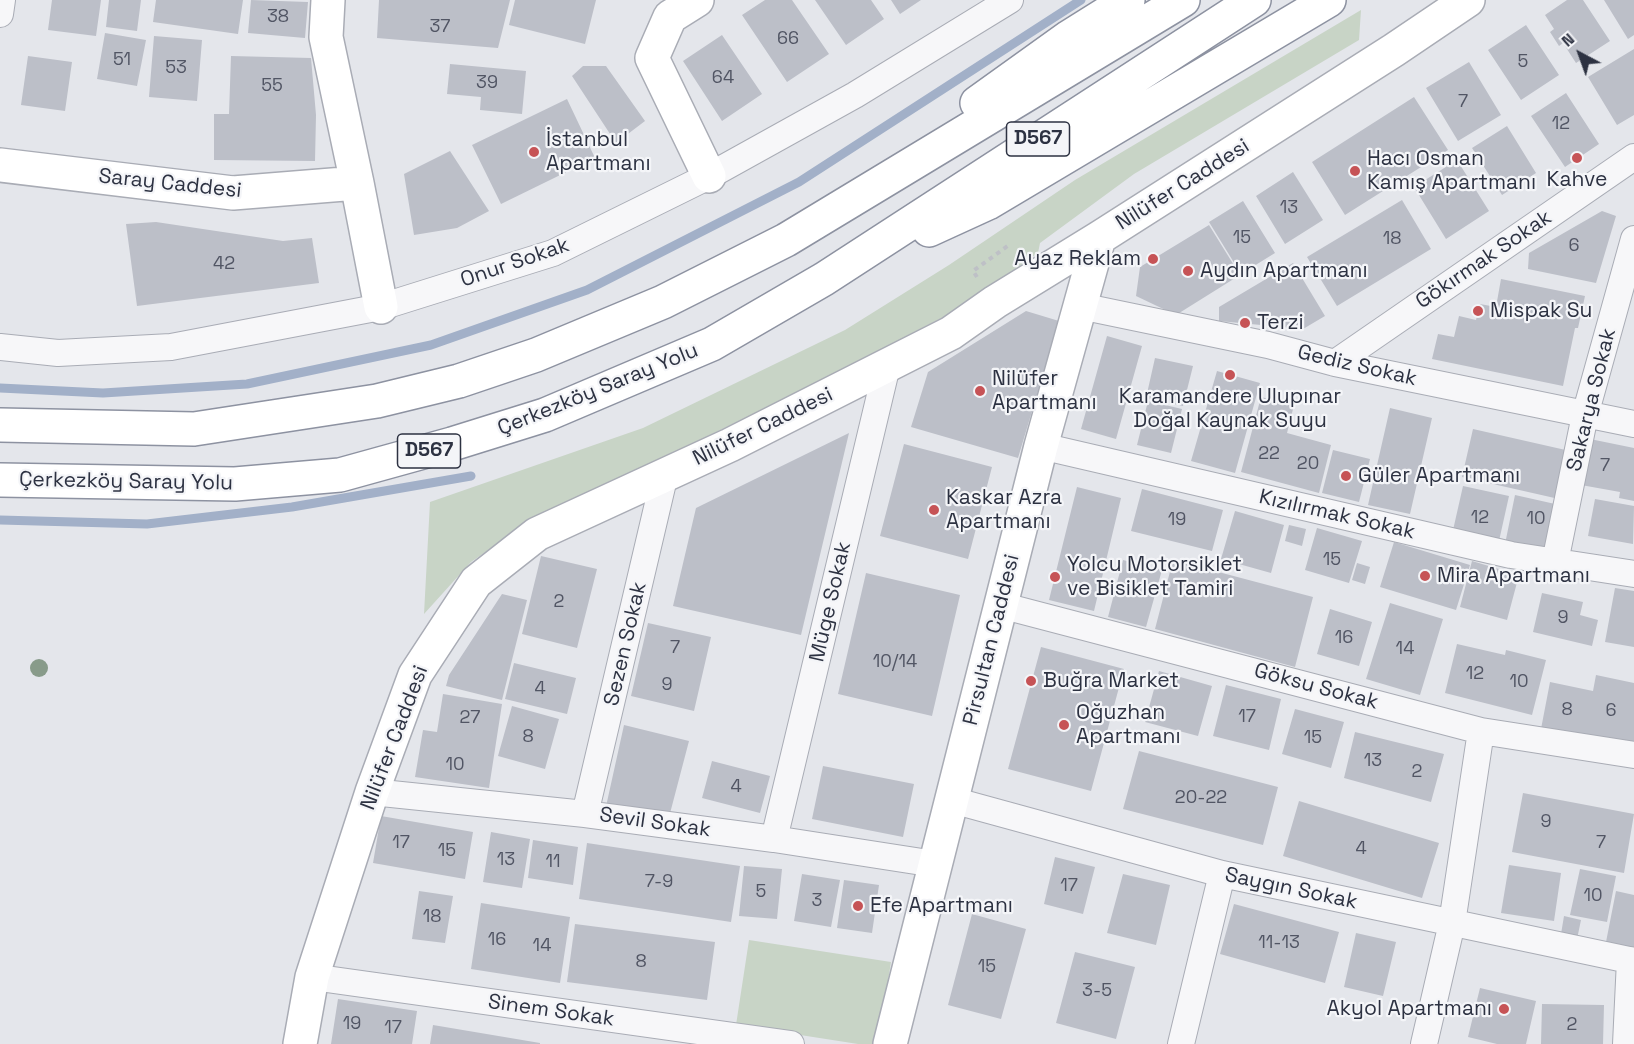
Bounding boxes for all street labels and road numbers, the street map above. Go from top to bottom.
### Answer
road number: D567 [1006,122,1070,156]
street label: Nilüfer Caddesi [1112,134,1254,236]
street label: Saray Caddesi [97,164,243,204]
street label: Gökırmak Sokak [1411,205,1557,315]
street label: Onur Sokak [457,233,573,293]
street label: Sakarya Sokak [1562,326,1622,474]
street label: Çerkezköy Saray Yolu [494,338,702,442]
street label: Gediz Sokak [1295,340,1419,392]
street label: Nilüfer Caddesi [689,382,837,472]
road number: D567 [398,434,460,468]
street label: Çerkezköy Saray Yolu [19,468,233,496]
street label: Kızılırmak Sokak [1257,485,1417,545]
street label: Müge Sokak [805,539,857,665]
street label: Pirsultan Caddesi [959,552,1025,728]
street label: Sezen Sokak [600,580,652,708]
street label: Göksu Sokak [1251,658,1381,716]
street label: Nilüfer Caddesi [356,662,434,814]
street label: Sevil Sokak [598,803,712,843]
street label: Saygın Sokak [1222,863,1360,915]
street label: Sinem Sokak [486,990,616,1032]

